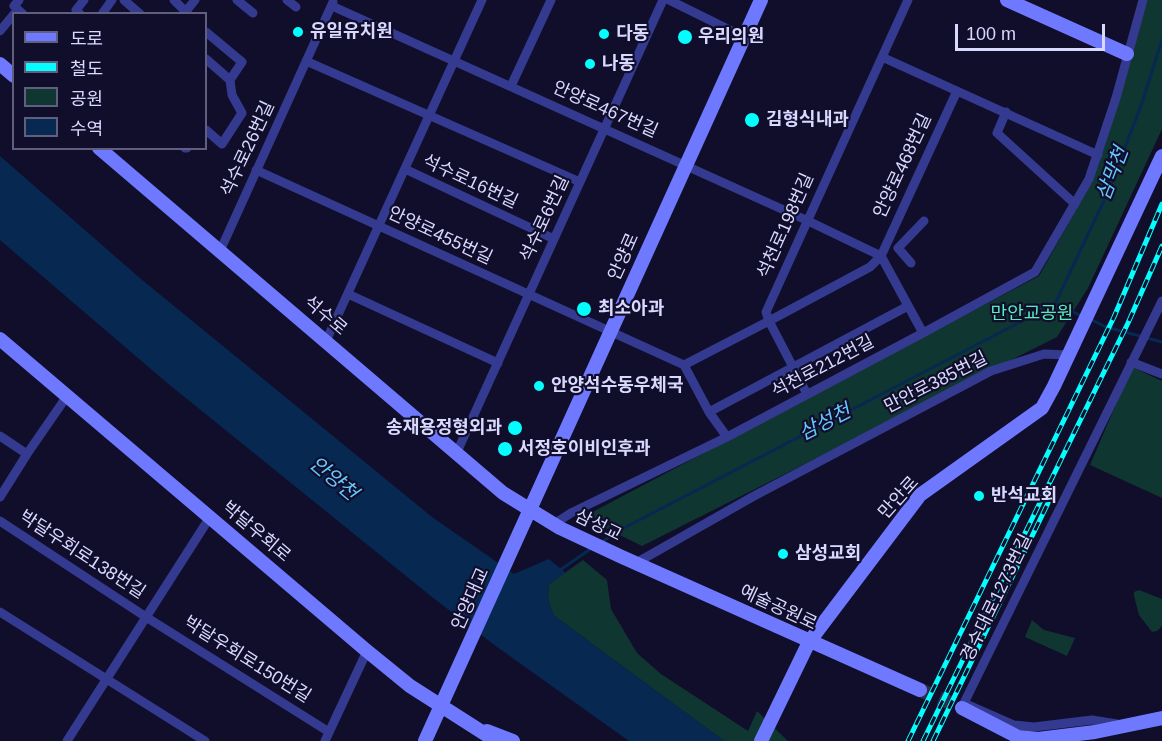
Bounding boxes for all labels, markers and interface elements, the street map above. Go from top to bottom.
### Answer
legend [12,12,207,150]
scale bar [958,12,1108,50]
place label: 유일유치원 [310,21,393,43]
place label: 다동 [616,23,649,45]
text: 100 m [966,24,1016,44]
marker: 유일유치원 [291,25,305,39]
place label: 우리의원 [698,26,764,48]
marker: 다동 [597,27,611,41]
marker: 우리의원 [676,28,694,46]
text: 도로 [70,29,103,49]
place label: 나동 [602,53,635,75]
marker: 나동 [583,57,597,71]
text: 철도 [70,59,103,79]
street label: 안양로467번길 [549,77,661,143]
text: 공원 [70,89,103,109]
street label: 석수로26번길 [216,98,280,200]
place label: 김형식내과 [766,109,849,131]
street label: 안양로468번길 [869,110,937,222]
marker: 김형식내과 [743,111,761,129]
text: 수역 [70,119,103,139]
water label: 삼막천 [1092,144,1134,204]
street label: 석수로16번길 [419,150,521,214]
street label: 석천로198번길 [753,170,819,282]
street label: 석수로6번길 [516,172,574,266]
street label: 안양로455번길 [384,202,496,270]
street label: 안양로 [604,230,644,284]
street label: 석수로 [299,292,351,340]
place label: 최소아과 [598,298,664,320]
marker: 최소아과 [575,300,593,318]
park label: 만안교공원 [991,303,1073,325]
street label: 석천로212번길 [768,331,878,403]
street label: 만안로385번길 [881,348,991,418]
place label: 안양석수동우체국 [551,375,683,397]
marker: 안양석수동우체국 [532,379,546,393]
water label: 삼성천 [795,400,855,446]
place label: 송재용정형외과 [386,417,502,439]
marker: 송재용정형외과 [506,419,524,437]
place label: 서정호이비인후과 [518,438,650,460]
marker: 서정호이비인후과 [496,440,514,458]
water label: 안양천 [304,452,362,506]
street label: 만안로 [874,472,924,524]
place label: 반석교회 [991,485,1057,507]
marker: 반석교회 [972,489,986,503]
street label: 박달우회로 [217,497,295,567]
street label: 삼성교 [571,505,625,547]
street label: 박달우회로138번길 [15,506,149,604]
street label: 경수대로1273번길 [957,531,1037,665]
place label: 삼성교회 [795,543,861,565]
marker: 삼성교회 [776,547,790,561]
street label: 안양대교 [448,564,494,634]
street label: 예술공원로 [736,581,820,635]
street label: 박달우회로150번길 [179,612,315,708]

